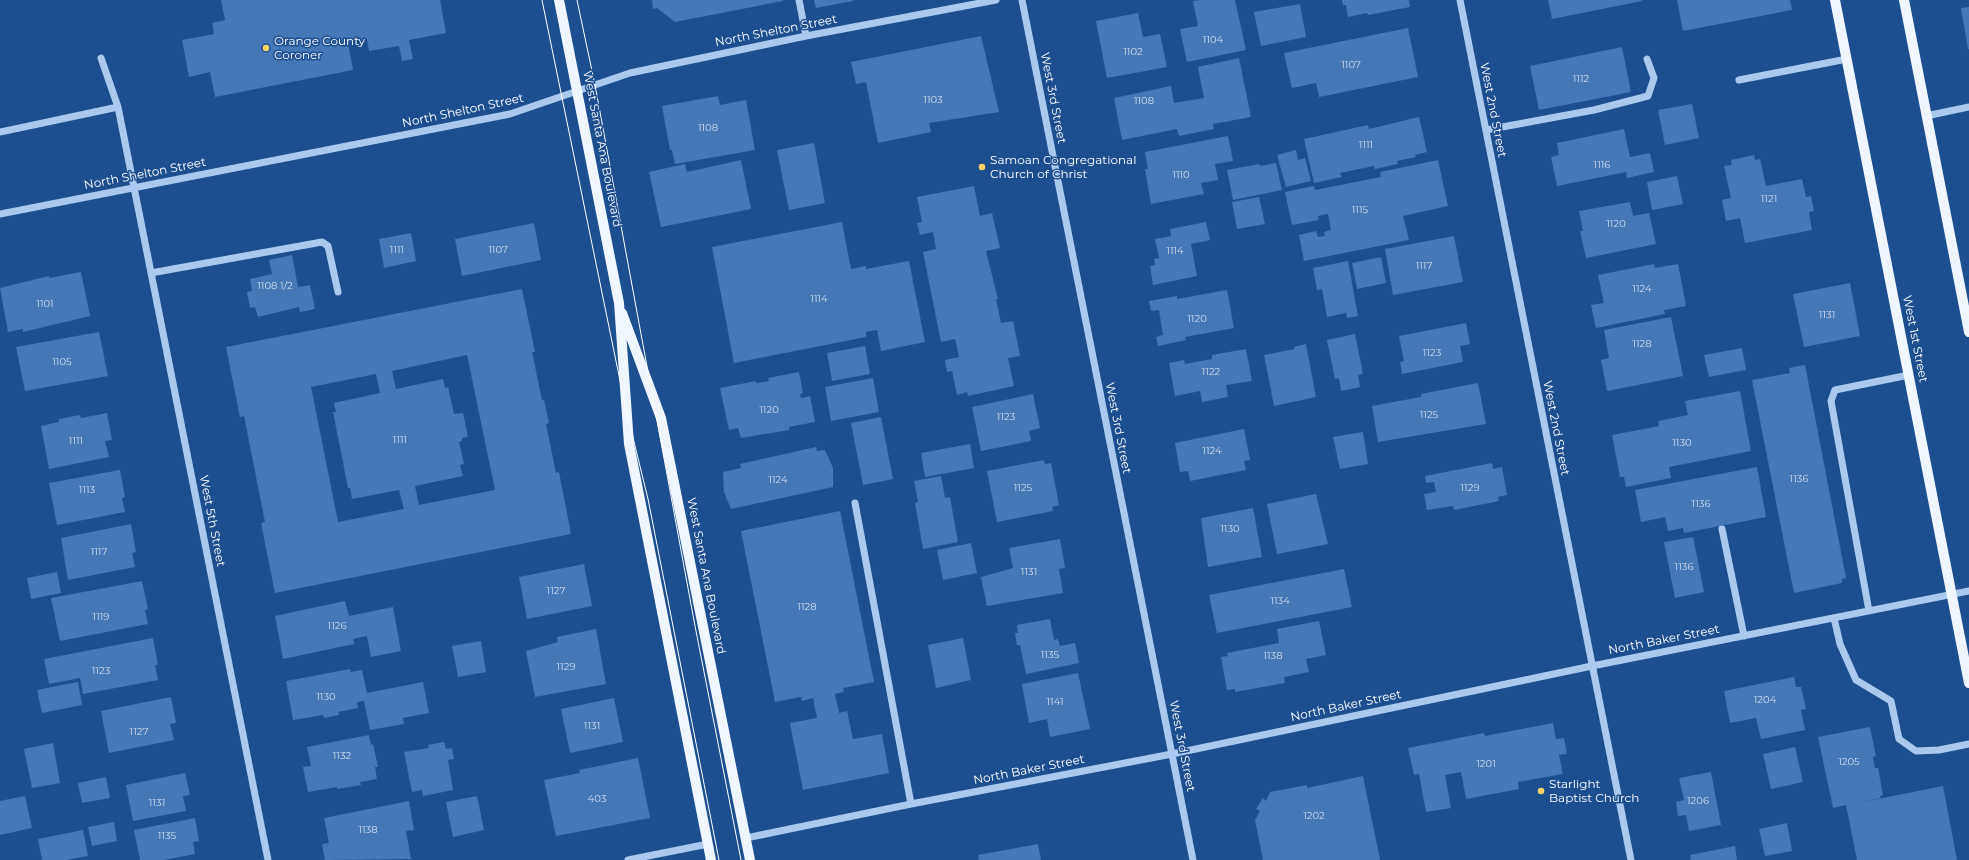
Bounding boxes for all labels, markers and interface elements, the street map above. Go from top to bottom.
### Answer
street label: North Shelton Street [714,12,838,50]
place label: Orange County Coroner [274,34,365,62]
house number: 1104 [1203,34,1223,46]
marker: Orange County Coroner [261,43,271,53]
house number: 1102 [1123,46,1143,58]
street label: West 3rd Street [1037,51,1069,145]
house number: 1107 [1341,59,1361,71]
street label: West 2nd Street [1477,61,1509,159]
street label: West Santa Ana Boulevard [580,69,624,229]
house number: 1112 [1573,73,1589,85]
street label: North Shelton Street [401,91,525,131]
house number: 1103 [923,94,943,106]
house number: 1108 [1134,95,1154,107]
house number: 1108 [698,122,718,134]
house number: 1111 [1359,139,1373,151]
place label: Samoan Congregational Church of Christ [990,153,1136,181]
street label: North Shelton Street [83,155,207,193]
house number: 1116 [1594,159,1610,171]
marker: Samoan Congregational Church of Christ [977,162,987,172]
house number: 1110 [1172,169,1190,181]
house number: 1121 [1761,193,1777,205]
house number: 1115 [1352,204,1368,216]
house number: 1120 [1606,218,1626,230]
house number: 1111 [390,244,404,256]
house number: 1107 [488,244,508,256]
house number: 1114 [1166,245,1184,257]
house number: 1117 [1416,260,1432,272]
house number: 1108 1/2 [257,280,293,292]
house number: 1124 [1632,283,1652,295]
house number: 1114 [810,293,828,305]
street label: West 1st Street [1900,294,1930,384]
house number: 1101 [36,298,54,310]
house number: 1131 [1819,309,1835,321]
house number: 1120 [1187,313,1207,325]
house number: 1128 [1632,338,1652,350]
house number: 1123 [1423,347,1441,359]
house number: 1105 [52,356,72,368]
house number: 1122 [1202,366,1220,378]
street label: West 2nd Street [1540,379,1572,477]
street label: West 3rd Street [1102,381,1134,475]
house number: 1120 [759,404,779,416]
house number: 1125 [1420,409,1438,421]
house number: 1123 [997,411,1015,423]
house number: 1111 [393,434,407,446]
house number: 1111 [69,435,83,447]
house number: 1130 [1672,437,1692,449]
house number: 1124 [1202,445,1222,457]
house number: 1136 [1790,473,1808,485]
street label: West 5th Street [196,474,228,568]
house number: 1124 [768,474,788,486]
house number: 1125 [1014,482,1032,494]
house number: 1129 [1461,482,1479,494]
house number: 1113 [79,484,95,496]
street label: West Santa Ana Boulevard [684,496,728,656]
house number: 1136 [1692,498,1710,510]
house number: 1130 [1220,523,1240,535]
house number: 1117 [91,546,107,558]
house number: 1136 [1675,561,1693,573]
house number: 1131 [1021,566,1037,578]
house number: 1127 [547,585,565,597]
house number: 1134 [1270,595,1290,607]
house number: 1128 [797,601,817,613]
house number: 1119 [93,611,109,623]
house number: 1126 [328,620,346,632]
street label: North Baker Street [1607,622,1721,658]
house number: 1135 [1041,649,1059,661]
house number: 1138 [1263,650,1283,662]
house number: 1129 [557,661,575,673]
house number: 1123 [92,665,110,677]
street label: North Baker Street [1289,687,1403,725]
house number: 1130 [316,691,336,703]
house number: 1204 [1754,694,1776,706]
house number: 1141 [1046,696,1064,708]
street label: West 3rd Street [1166,699,1198,793]
house number: 1131 [584,720,600,732]
house number: 1127 [130,726,148,738]
house number: 1132 [333,750,351,762]
street label: North Baker Street [972,752,1086,788]
house number: 1205 [1838,756,1860,768]
house number: 1201 [1476,758,1496,770]
place label: Starlight Baptist Church [1549,777,1639,805]
marker: Starlight Baptist Church [1536,786,1546,796]
house number: 403 [588,793,606,805]
house number: 1206 [1687,795,1709,807]
house number: 1131 [149,797,165,809]
house number: 1202 [1303,810,1325,822]
house number: 1138 [358,824,378,836]
house number: 1135 [158,830,176,842]

